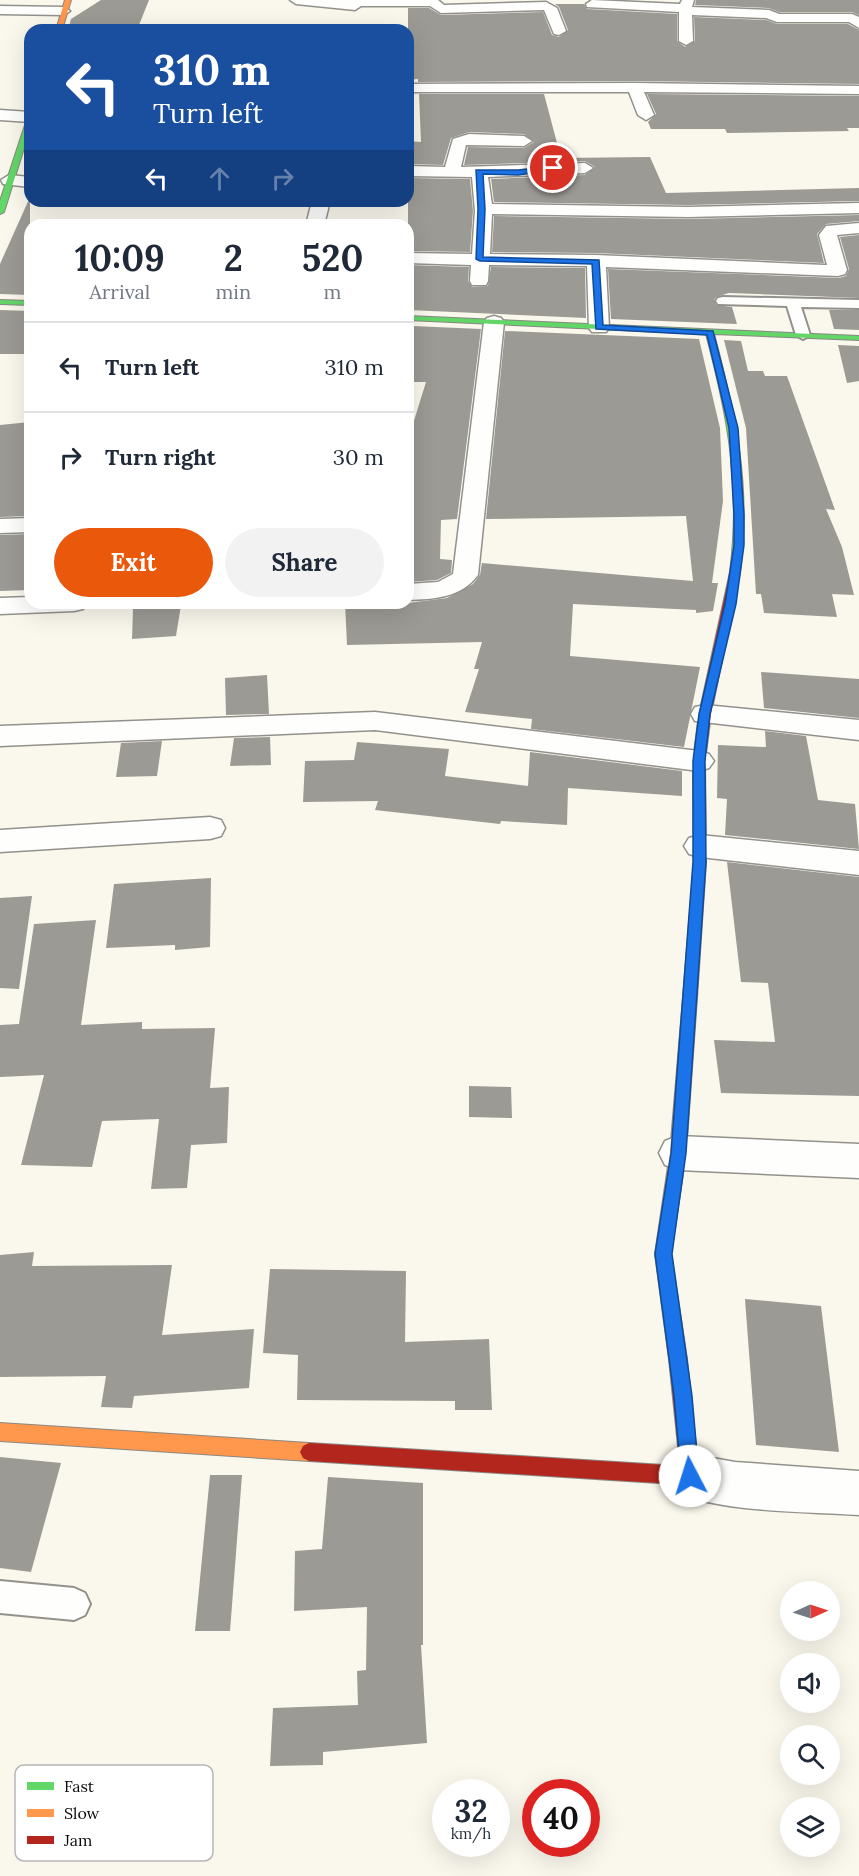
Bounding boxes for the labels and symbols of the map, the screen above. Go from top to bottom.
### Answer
pin [527,142,578,193]
position arrow [658,1444,722,1508]
north arrow [780,1581,840,1641]
legend [15,1765,213,1861]
text: Fast [64,1776,95,1796]
speed limit sign: 40 [522,1779,600,1857]
text: Slow [64,1803,100,1823]
text: Jam [63,1830,92,1850]

